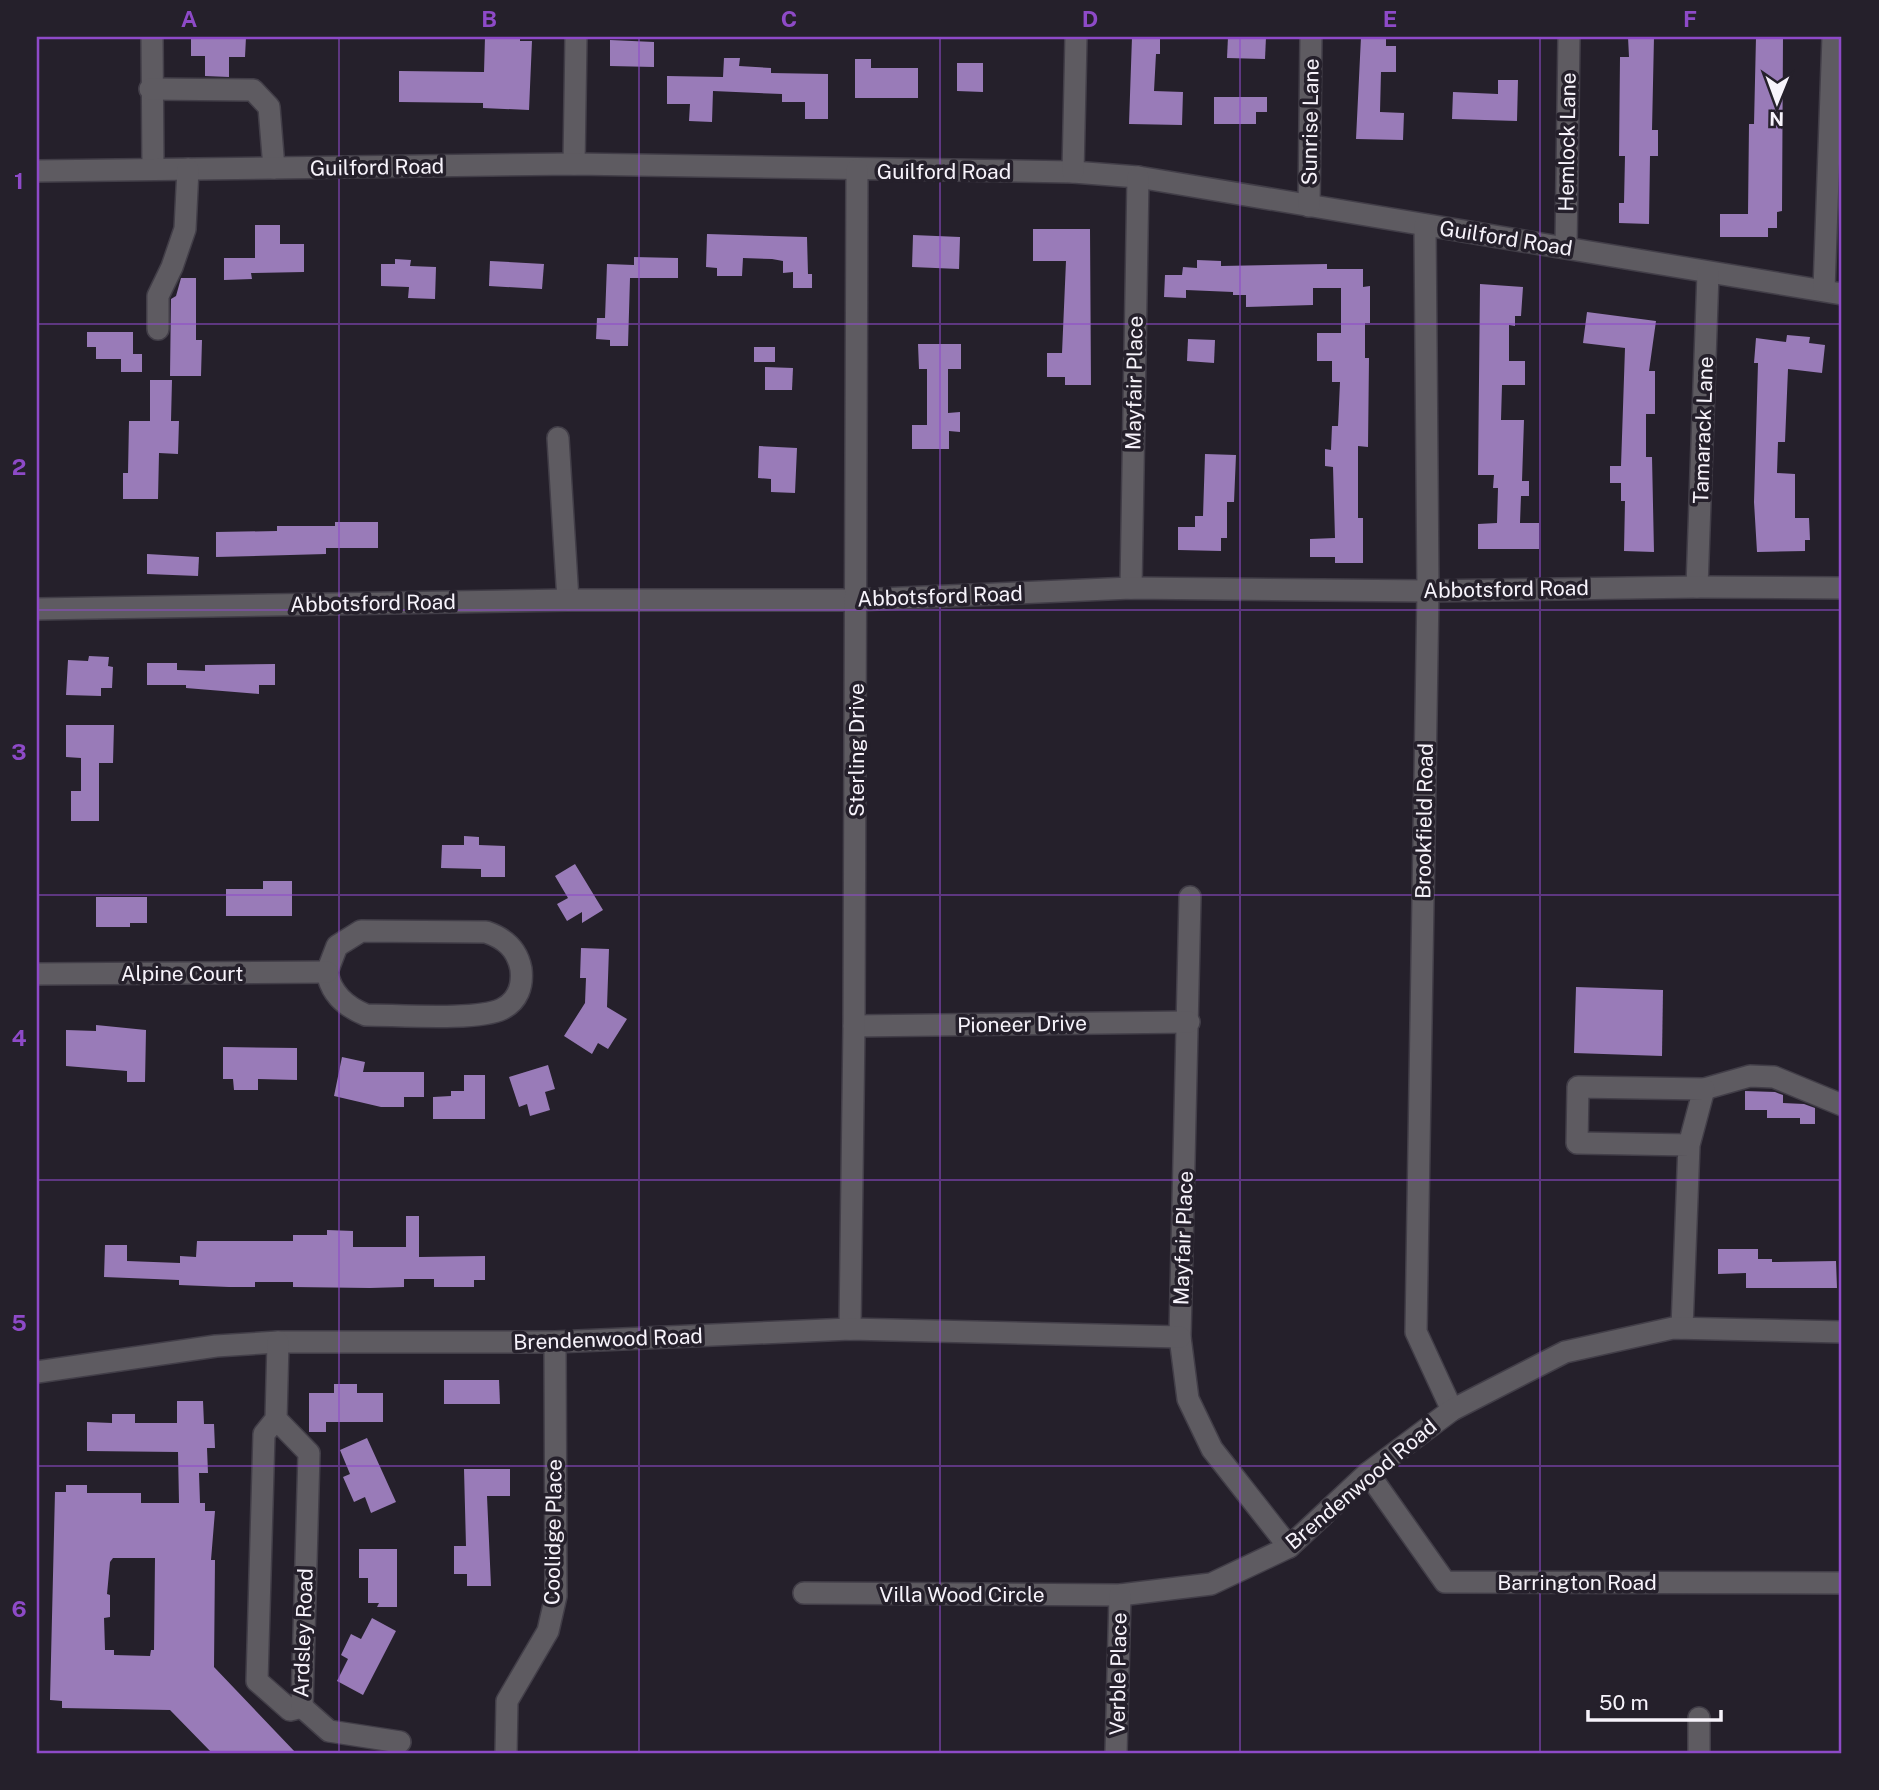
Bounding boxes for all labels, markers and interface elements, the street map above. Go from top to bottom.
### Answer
text: A [181,5,198,32]
text: B [481,5,497,32]
text: C [781,5,797,32]
text: D [1082,5,1098,32]
text: E [1383,5,1397,32]
text: F [1683,5,1697,32]
street label: Sunrise Lane [1296,58,1324,186]
north arrow [1742,66,1812,136]
street label: Hemlock Lane [1553,72,1581,212]
text: N [1769,108,1784,130]
street label: Guilford Road [310,153,444,181]
street label: Guilford Road [877,159,1011,184]
text: 1 [14,167,24,194]
street label: Guilford Road [1438,215,1574,261]
street label: Mayfair Place [1120,316,1148,450]
street label: Tamarack Lane [1688,356,1718,504]
text: 2 [12,453,26,480]
street label: Abbotsford Road [1423,575,1589,603]
street label: Abbotsford Road [857,581,1023,611]
street label: Abbotsford Road [290,589,456,617]
street label: Sterling Drive [844,683,869,817]
text: 3 [11,738,27,765]
street label: Brookfield Road [1410,743,1438,899]
street label: Alpine Court [121,961,243,986]
street label: Pioneer Drive [957,1010,1087,1038]
text: 4 [11,1024,27,1051]
street label: Mayfair Place [1168,1170,1198,1306]
text: 5 [11,1309,27,1336]
street label: Brendenwood Road [513,1323,703,1355]
street label: Brendenwood Road [1280,1413,1442,1555]
street label: Coolidge Place [539,1459,567,1605]
street label: Ardsley Road [288,1568,318,1698]
street label: Barrington Road [1497,1570,1657,1595]
street label: Villa Wood Circle [879,1582,1045,1607]
text: 6 [11,1595,27,1622]
street label: Verble Place [1104,1612,1132,1736]
scale bar [1588,1678,1722,1722]
text: 50 m [1599,1690,1649,1715]

